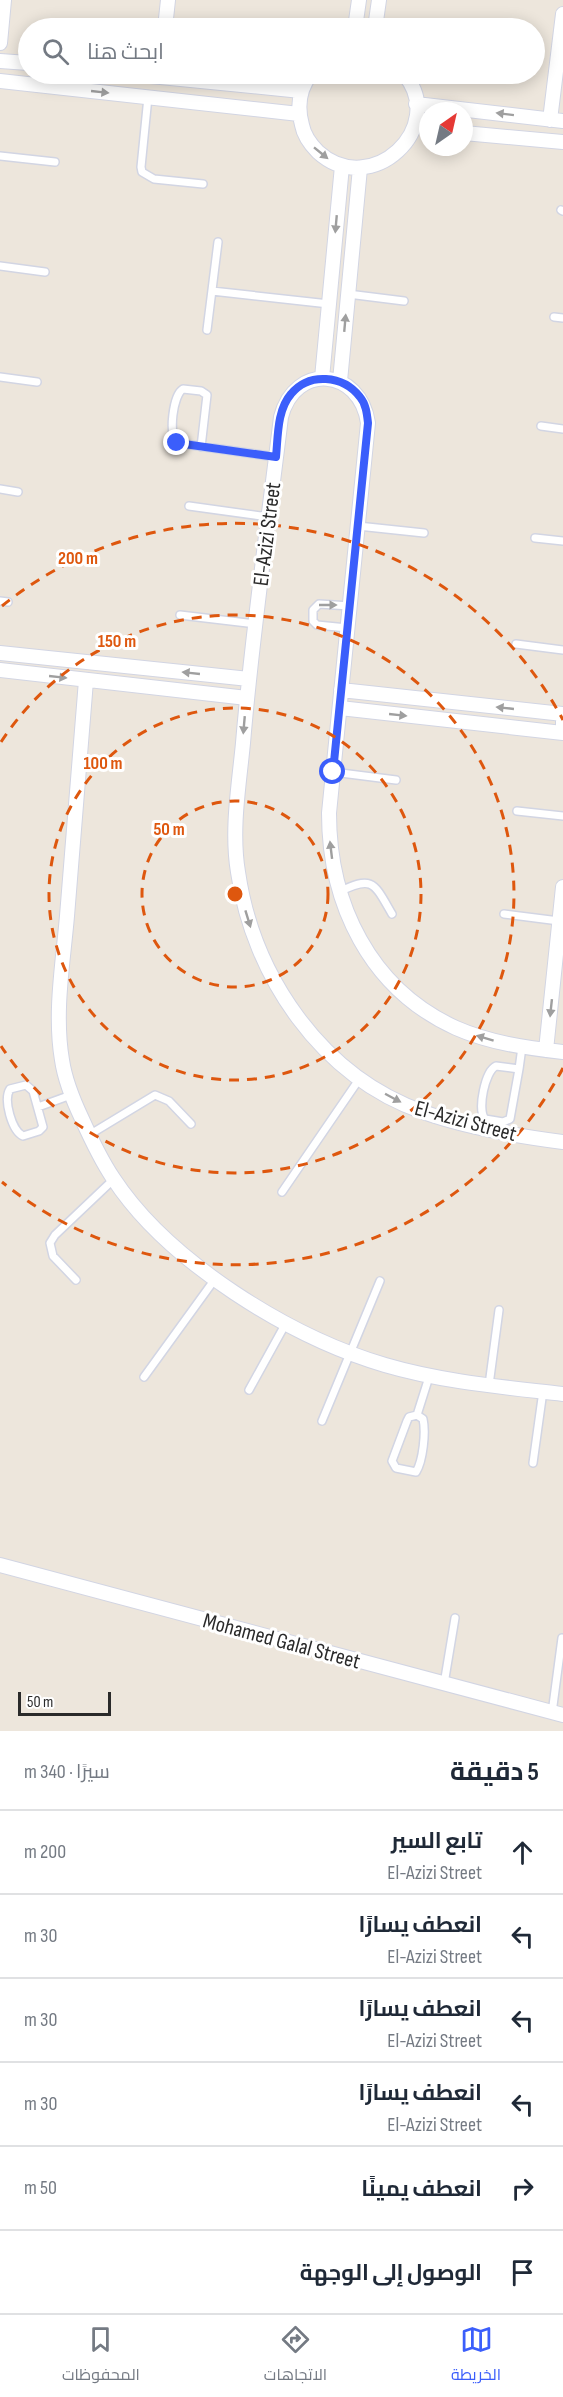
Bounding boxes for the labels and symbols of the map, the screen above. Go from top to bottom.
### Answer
one-way arrow [90,87,109,97]
north arrow [419,102,473,156]
one-way arrow [495,110,514,119]
one-way arrow [313,147,329,160]
one-way arrow [331,214,341,233]
one-way arrow [340,313,350,332]
route end [163,429,189,455]
street label: El-Azizi Street [248,480,287,588]
text: 200 m [58,548,98,569]
one-way arrow [318,600,337,610]
text: 150 m [98,631,136,652]
one-way arrow [181,668,200,678]
one-way arrow [49,672,68,682]
one-way arrow [495,703,514,712]
one-way arrow [388,710,407,720]
one-way arrow [239,716,249,735]
text: 100 m [84,753,123,774]
route start [319,758,345,784]
text: 50 m [153,819,185,840]
one-way arrow [326,841,335,860]
centre of rings [225,884,245,904]
one-way arrow [244,910,253,928]
one-way arrow [546,998,556,1017]
one-way arrow [476,1033,494,1042]
one-way arrow [385,1093,402,1103]
street label: El-Azizi Street [412,1095,520,1148]
street label: Mohamed Galal Street [200,1607,363,1675]
scale bar [18,1689,111,1716]

